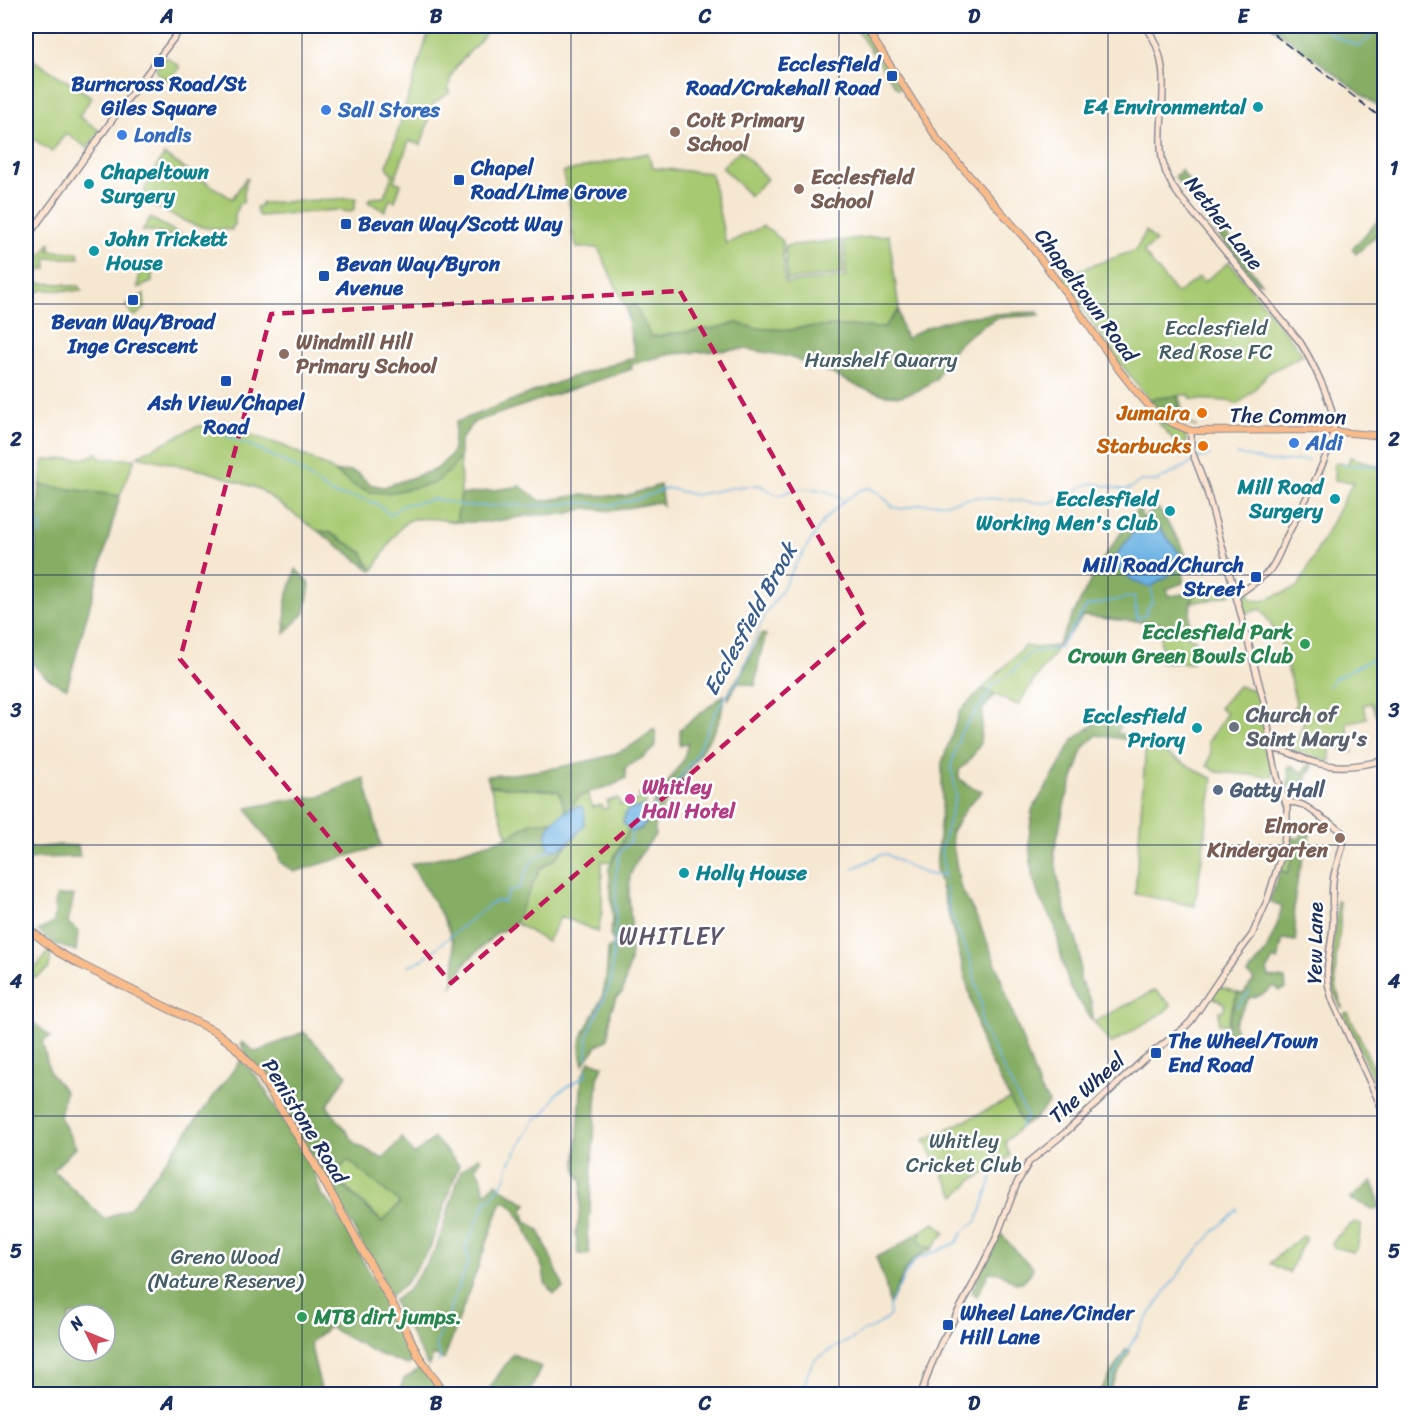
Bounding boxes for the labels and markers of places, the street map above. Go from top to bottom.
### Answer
place label: Ecclesfield Road/Crakehall Road [685,45,882,107]
marker: Burncross Road/St Giles Square [152,55,166,69]
place label: Burncross Road/St Giles Square [71,65,248,127]
marker: Ecclesfield Road/Crakehall Road [885,69,899,83]
place label: E4 Environmental [1083,88,1247,126]
place label: Sall Stores [337,91,440,129]
marker: E4 Environmental [1251,100,1265,114]
place label: Coit Primary School [686,101,805,163]
marker: Sall Stores [319,103,333,117]
place label: Londis [134,116,192,154]
marker: Coit Primary School [668,125,682,139]
marker: Londis [115,128,129,142]
place label: Chapel Road/Lime Grove [470,149,627,211]
place label: Chapeltown Surgery [100,153,210,215]
place label: Ecclesfield School [810,158,915,220]
marker: Chapel Road/Lime Grove [452,173,466,187]
marker: Chapeltown Surgery [82,177,96,191]
marker: Ecclesfield School [792,182,806,196]
place label: Bevan Way/Scott Way [358,205,563,243]
marker: Bevan Way/Scott Way [339,217,353,231]
place label: John Trickett House [105,220,228,282]
marker: John Trickett House [87,244,101,258]
place label: Bevan Way/Byron Avenue [335,245,501,307]
marker: Bevan Way/Byron Avenue [317,269,331,283]
marker: Bevan Way/Broad Inge Crescent [126,293,140,307]
place label: Bevan Way/Broad Inge Crescent [51,303,217,365]
place label: Windmill Hill Primary School [296,323,438,385]
marker: Windmill Hill Primary School [277,347,291,361]
marker: Ash View/Chapel Road [219,374,233,388]
place label: Ash View/Chapel Road [147,384,305,446]
place label: Jumaira [1116,394,1190,432]
marker: Jumaira [1195,406,1209,420]
place label: Aldi [1305,424,1344,462]
place label: Starbucks [1096,427,1191,465]
marker: Aldi [1287,436,1301,450]
marker: Starbucks [1196,439,1210,453]
place label: Mill Road Surgery [1237,468,1325,530]
place label: Ecclesfield Working Men's Club [976,480,1160,542]
marker: Mill Road Surgery [1328,492,1342,506]
marker: Ecclesfield Working Men's Club [1163,504,1177,518]
place label: Mill Road/Church Street [1082,546,1246,608]
marker: Mill Road/Church Street [1249,570,1263,584]
place label: Ecclesfield Park Crown Green Bowls Club [1067,613,1294,675]
marker: Ecclesfield Park Crown Green Bowls Club [1298,637,1312,651]
place label: Church of Saint Mary's [1245,696,1367,758]
place label: Ecclesfield Priory [1083,697,1187,759]
marker: Church of Saint Mary's [1227,720,1241,734]
marker: Ecclesfield Priory [1190,721,1204,735]
place label: Whitley Hall Hotel [641,768,736,830]
place label: Gatty Hall [1229,771,1326,809]
marker: Gatty Hall [1211,783,1225,797]
marker: Whitley Hall Hotel [623,792,637,806]
place label: Elmore Kindergarten [1206,807,1329,869]
marker: Elmore Kindergarten [1333,831,1347,845]
place label: Holly House [695,854,807,892]
marker: Holly House [677,866,691,880]
place label: The Wheel/Town End Road [1168,1022,1319,1084]
marker: The Wheel/Town End Road [1149,1046,1163,1060]
place label: Wheel Lane/Cinder Hill Lane [959,1294,1135,1356]
place label: MTB dirt jumps. [313,1298,462,1336]
marker: MTB dirt jumps. [295,1310,309,1324]
marker: Wheel Lane/Cinder Hill Lane [941,1318,955,1332]

